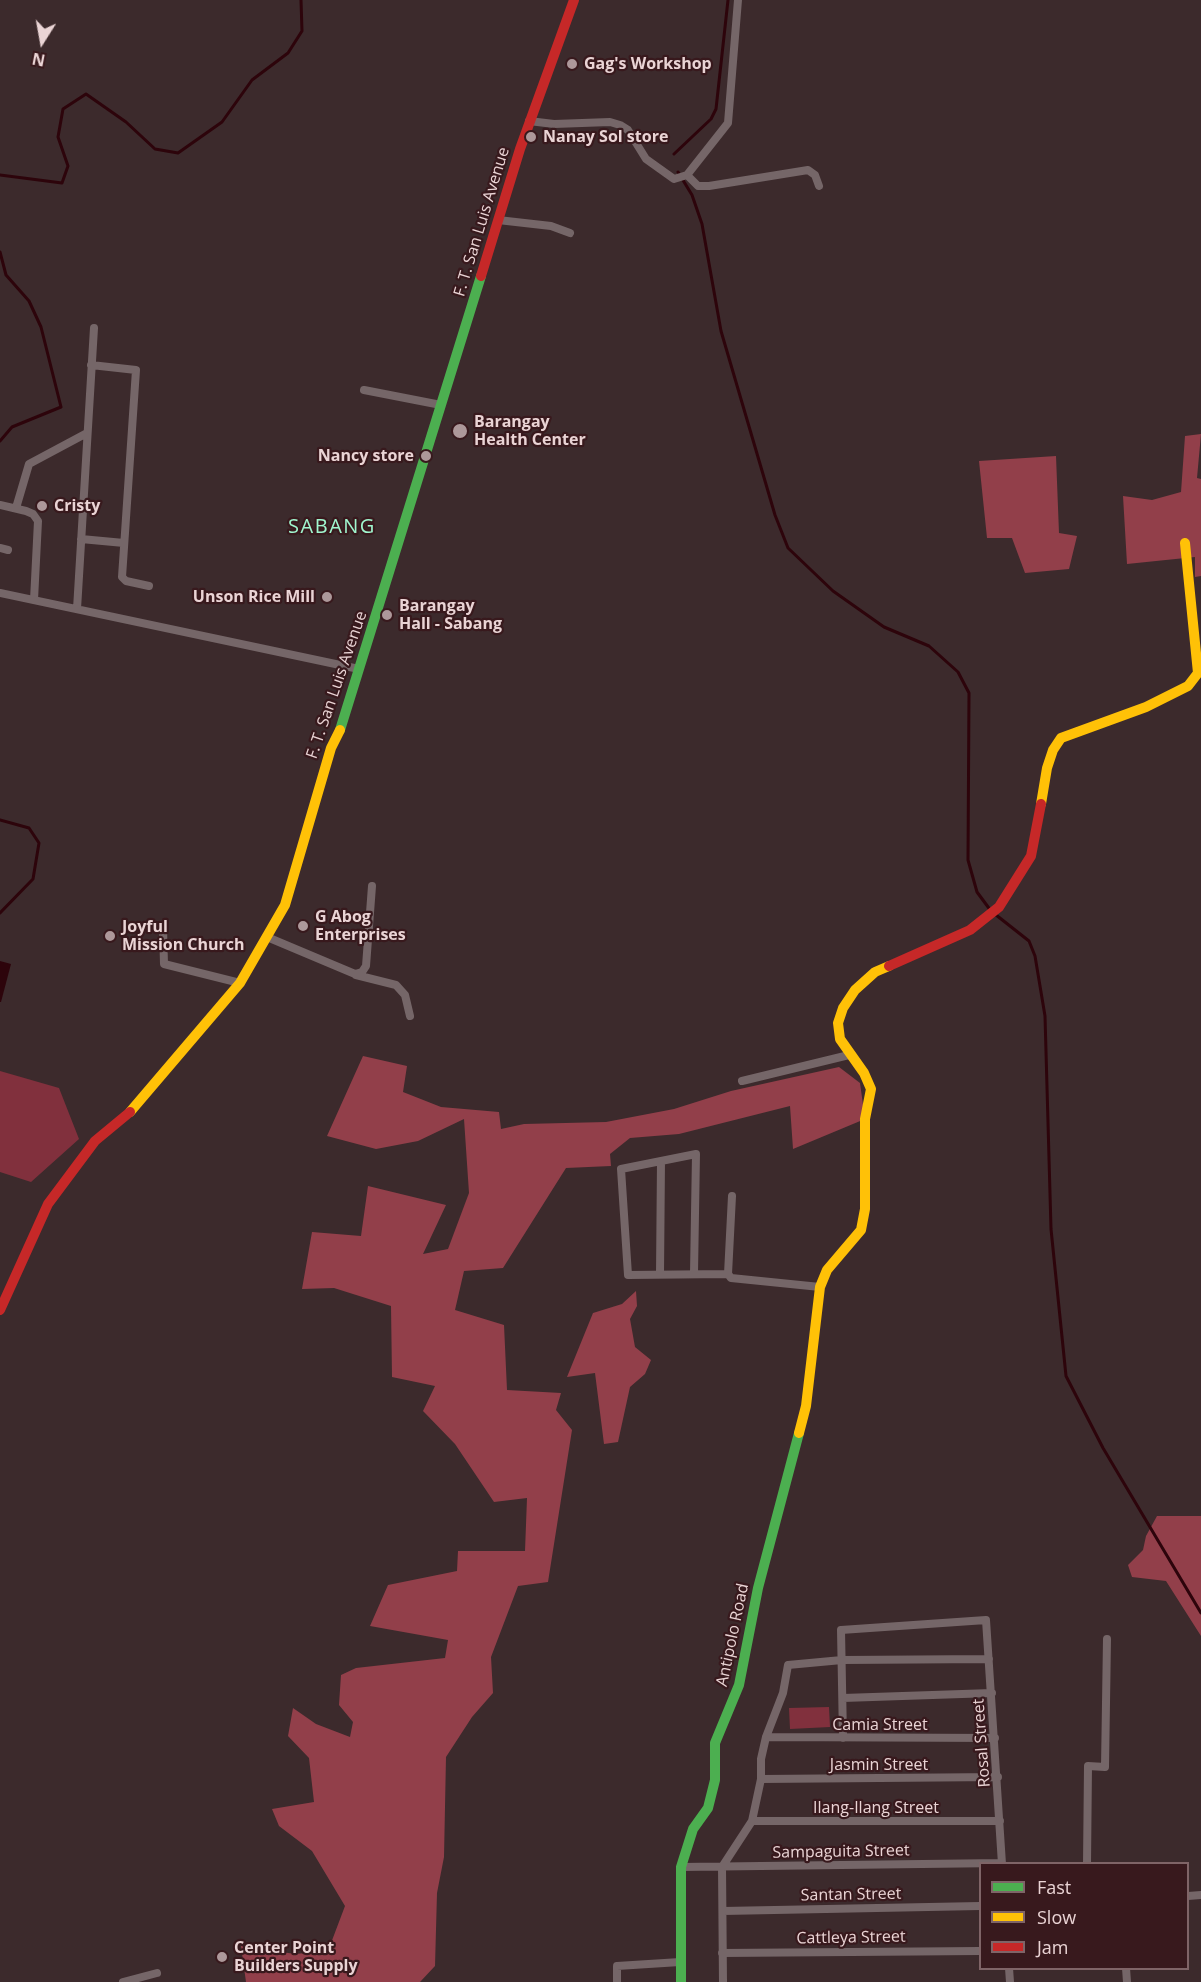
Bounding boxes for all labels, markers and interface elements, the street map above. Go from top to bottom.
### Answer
north arrow [12,12,72,72]
text: N [30,48,47,72]
place label: Gag's Workshop [584,54,712,74]
marker: Gag's Workshop [565,57,579,71]
place label: Nanay Sol store [543,127,668,147]
marker: Nanay Sol store [524,130,538,144]
street label: F. T. San Luis Avenue [450,145,514,299]
place label: Barangay Health Center [474,412,586,450]
marker: Barangay Health Center [451,422,469,440]
place label: Nancy store [318,446,414,466]
marker: Nancy store [419,449,433,463]
place label: Cristy [54,496,100,516]
marker: Cristy [35,499,49,513]
district label: SABANG [288,515,376,539]
place label: Unson Rice Mill [193,587,315,607]
marker: Unson Rice Mill [320,590,334,604]
place label: Barangay Hall - Sabang [399,596,502,634]
marker: Barangay Hall - Sabang [380,608,394,622]
street label: F. T. San Luis Avenue [303,609,371,761]
place label: G Abog Enterprises [315,907,406,945]
place label: Joyful Mission Church [122,917,245,955]
marker: G Abog Enterprises [296,919,310,933]
marker: Joyful Mission Church [103,929,117,943]
street label: Antipolo Road [713,1582,753,1688]
street label: Rosal Street [969,1698,995,1788]
street label: Camia Street [832,1715,928,1735]
street label: Jasmin Street [830,1755,928,1775]
street label: Ilang-Ilang Street [813,1798,939,1818]
street label: Sampaguita Street [772,1841,910,1863]
legend [979,1862,1189,1970]
text: Fast [1037,1875,1071,1899]
street label: Santan Street [800,1885,902,1905]
text: Slow [1037,1905,1076,1929]
street label: Cattleya Street [796,1927,906,1949]
text: Jam [1037,1935,1069,1959]
place label: Center Point Builders Supply [234,1938,358,1976]
marker: Center Point Builders Supply [215,1950,229,1964]

